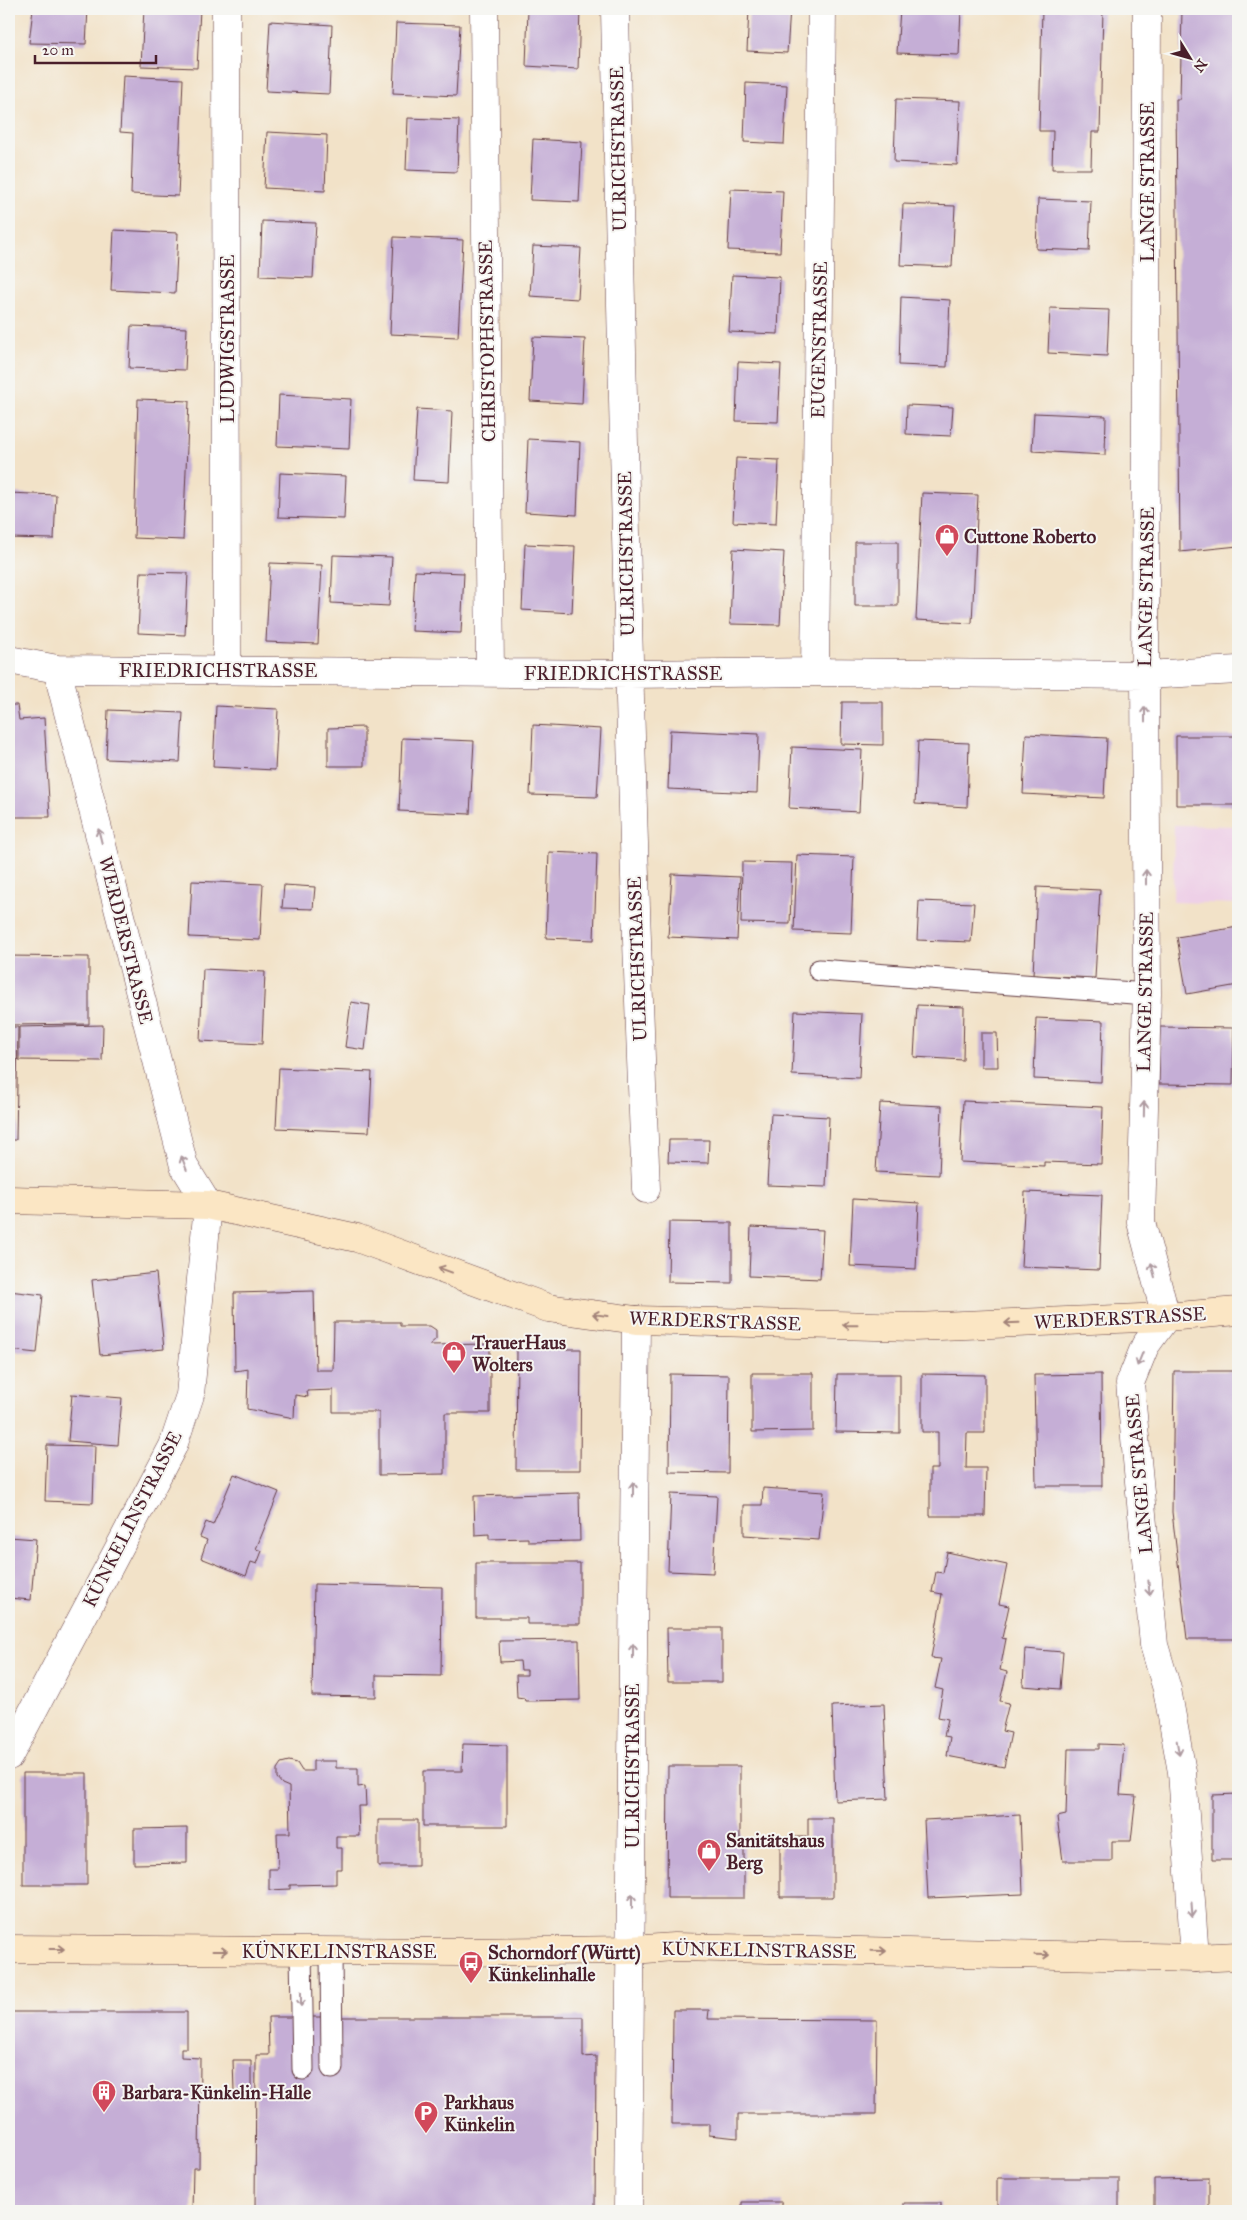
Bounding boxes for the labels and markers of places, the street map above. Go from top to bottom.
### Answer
shop icon: Cuttone Roberto [934,523,960,557]
place label: Cuttone Roberto [964,525,1096,548]
place label: TrauerHaus Wolters [471,1331,566,1376]
shop icon: TrauerHaus Wolters [441,1340,467,1374]
place label: Sanitätshaus Berg [726,1829,824,1875]
shop icon: Sanitätshaus Berg [696,1838,722,1872]
place label: Schorndorf (Württ) Künkelinhalle [488,1941,641,1986]
bus stop icon: Schorndorf (Württ) Künkelinhalle [458,1950,484,1984]
building icon: Barbara-Künkelin-Halle [91,2079,117,2113]
place label: Barbara-Künkelin-Halle [122,2081,311,2104]
place label: Parkhaus Künkelin [444,2091,516,2136]
parking icon: Parkhaus Künkelin [413,2100,439,2134]

